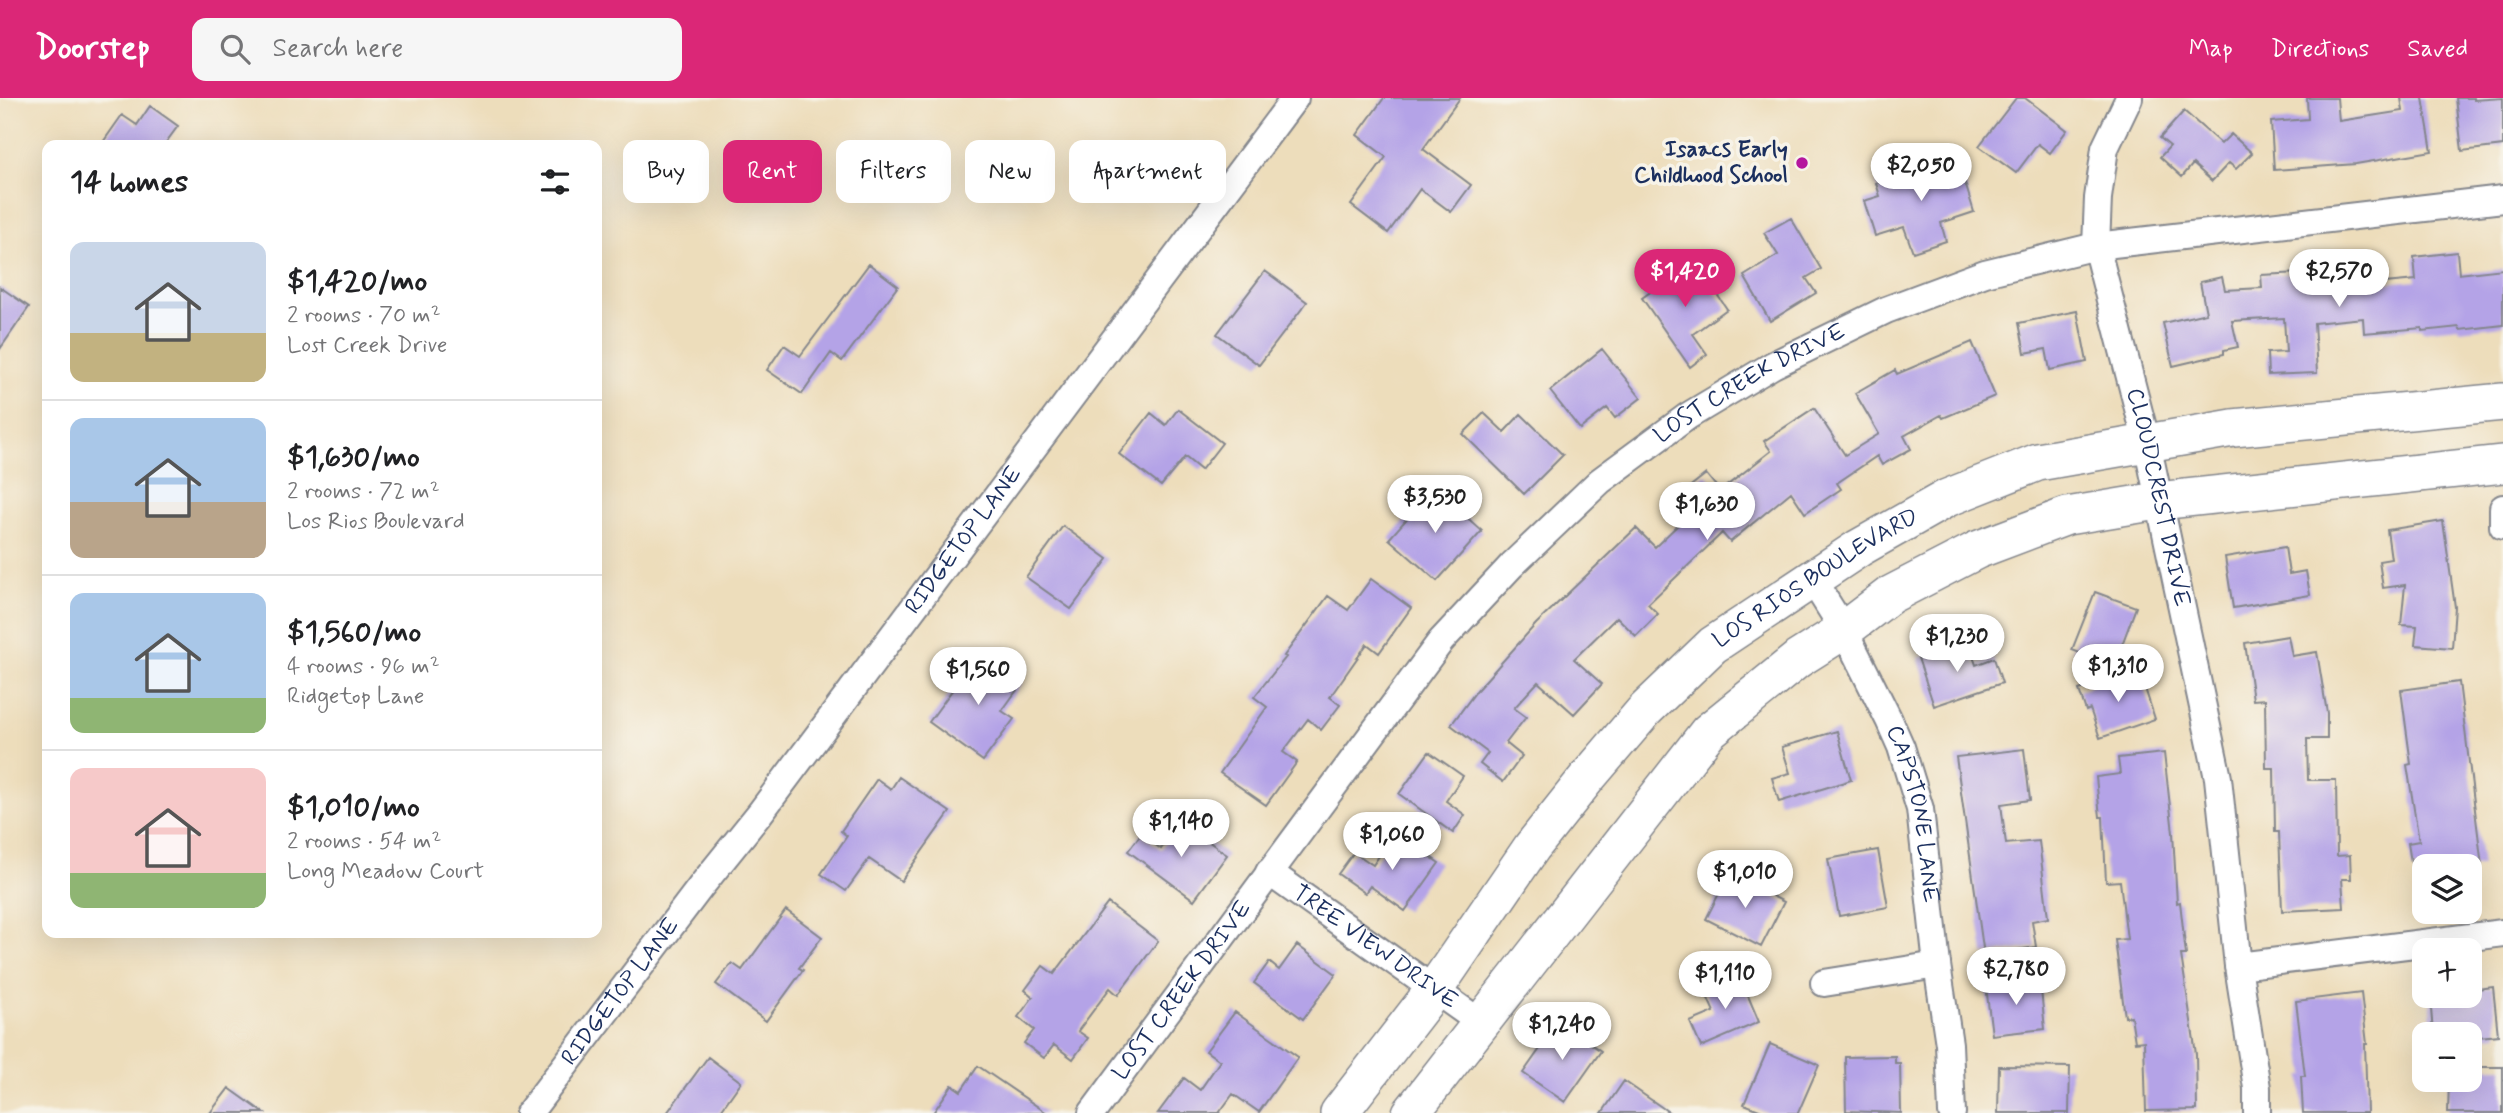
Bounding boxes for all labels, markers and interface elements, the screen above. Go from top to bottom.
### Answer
search box [192,18,682,81]
text: Doorstep [35,27,150,71]
icon: search [216,30,254,68]
text: Search here [272,32,403,66]
text: Map [2189,34,2233,65]
text: Directions [2271,34,2369,65]
text: Saved [2407,34,2468,65]
place label: Isaacs Early Childhood School [1634,135,1788,191]
chip: Buy [623,140,709,203]
chip: Rent [723,140,822,203]
chip: Filters [836,140,951,203]
chip: New [965,140,1055,203]
chip: Apartment [1069,140,1226,203]
pin: $2,050 [1864,144,1978,203]
text: $2,050 [1887,151,1955,181]
marker: Isaacs Early Childhood School [1794,155,1810,171]
text: 14 homes [70,163,188,202]
icon: filters [536,163,574,201]
pin: $1,420 [1628,250,1742,309]
pin: $2,570 [2282,250,2396,309]
text: $1,420 [1650,257,1720,287]
text: $2,570 [2305,257,2373,287]
text: $1,420/mo [287,262,427,301]
icon: home [126,270,210,354]
text: 2 rooms · 70 m² [287,301,441,331]
street label: LOST CREEK DRIVE [1648,317,1851,451]
text: Lost Creek Drive [287,331,447,361]
street label: CLOUDCREST DRIVE [2118,385,2196,610]
text: $1,630/mo [287,438,420,477]
icon: home [126,446,210,530]
street label: RIDGETOP LANE [899,460,1029,621]
pin: $3,530 [1378,476,1492,535]
text: 2 rooms · 72 m² [287,477,440,507]
pin: $1,630 [1650,482,1764,542]
text: $3,530 [1403,483,1467,513]
text: $1,630 [1675,490,1739,520]
street label: LOS RIOS BOULEVARD [1707,502,1924,656]
text: Los Rios Boulevard [287,507,465,537]
text: $1,560/mo [287,613,421,652]
pin: $1,230 [1900,614,2014,674]
icon: home [126,621,210,705]
text: $1,230 [1925,622,1989,652]
pin: $1,310 [2061,644,2175,704]
pin: $1,560 [921,648,1035,707]
text: 4 rooms · 96 m² [287,652,440,682]
text: $1,310 [2088,652,2148,682]
text: $1,560 [946,655,1010,685]
text: Ridgetop Lane [287,682,424,712]
street label: CAPSTONE LANE [1878,721,1945,904]
text: $1,010/mo [287,788,420,827]
icon: home [126,796,210,880]
pin: $1,140 [1124,800,1238,859]
text: $1,140 [1148,807,1214,837]
pin: $1,060 [1335,812,1449,872]
text: $1,060 [1359,820,1425,850]
text: 2 rooms · 54 m² [287,827,441,857]
pin: $1,010 [1688,850,1802,910]
map controls [2412,854,2482,1092]
button: layers [2412,854,2482,924]
text: Long Meadow Court [287,857,484,887]
text: $1,010 [1713,858,1777,888]
street label: TREE VIEW DRIVE [1286,878,1463,1017]
street label: LOST CREEK DRIVE [1106,895,1259,1087]
street label: RIDGETOP LANE [555,912,687,1072]
button: + [2412,938,2482,1008]
pin: $2,780 [1959,948,2073,1007]
pin: $1,110 [1668,951,1782,1011]
text: $2,780 [1983,955,2049,985]
text: $1,110 [1695,959,1755,989]
pin: $1,240 [1505,1002,1619,1062]
text: $1,240 [1528,1010,1596,1040]
button: − [2412,1022,2482,1092]

